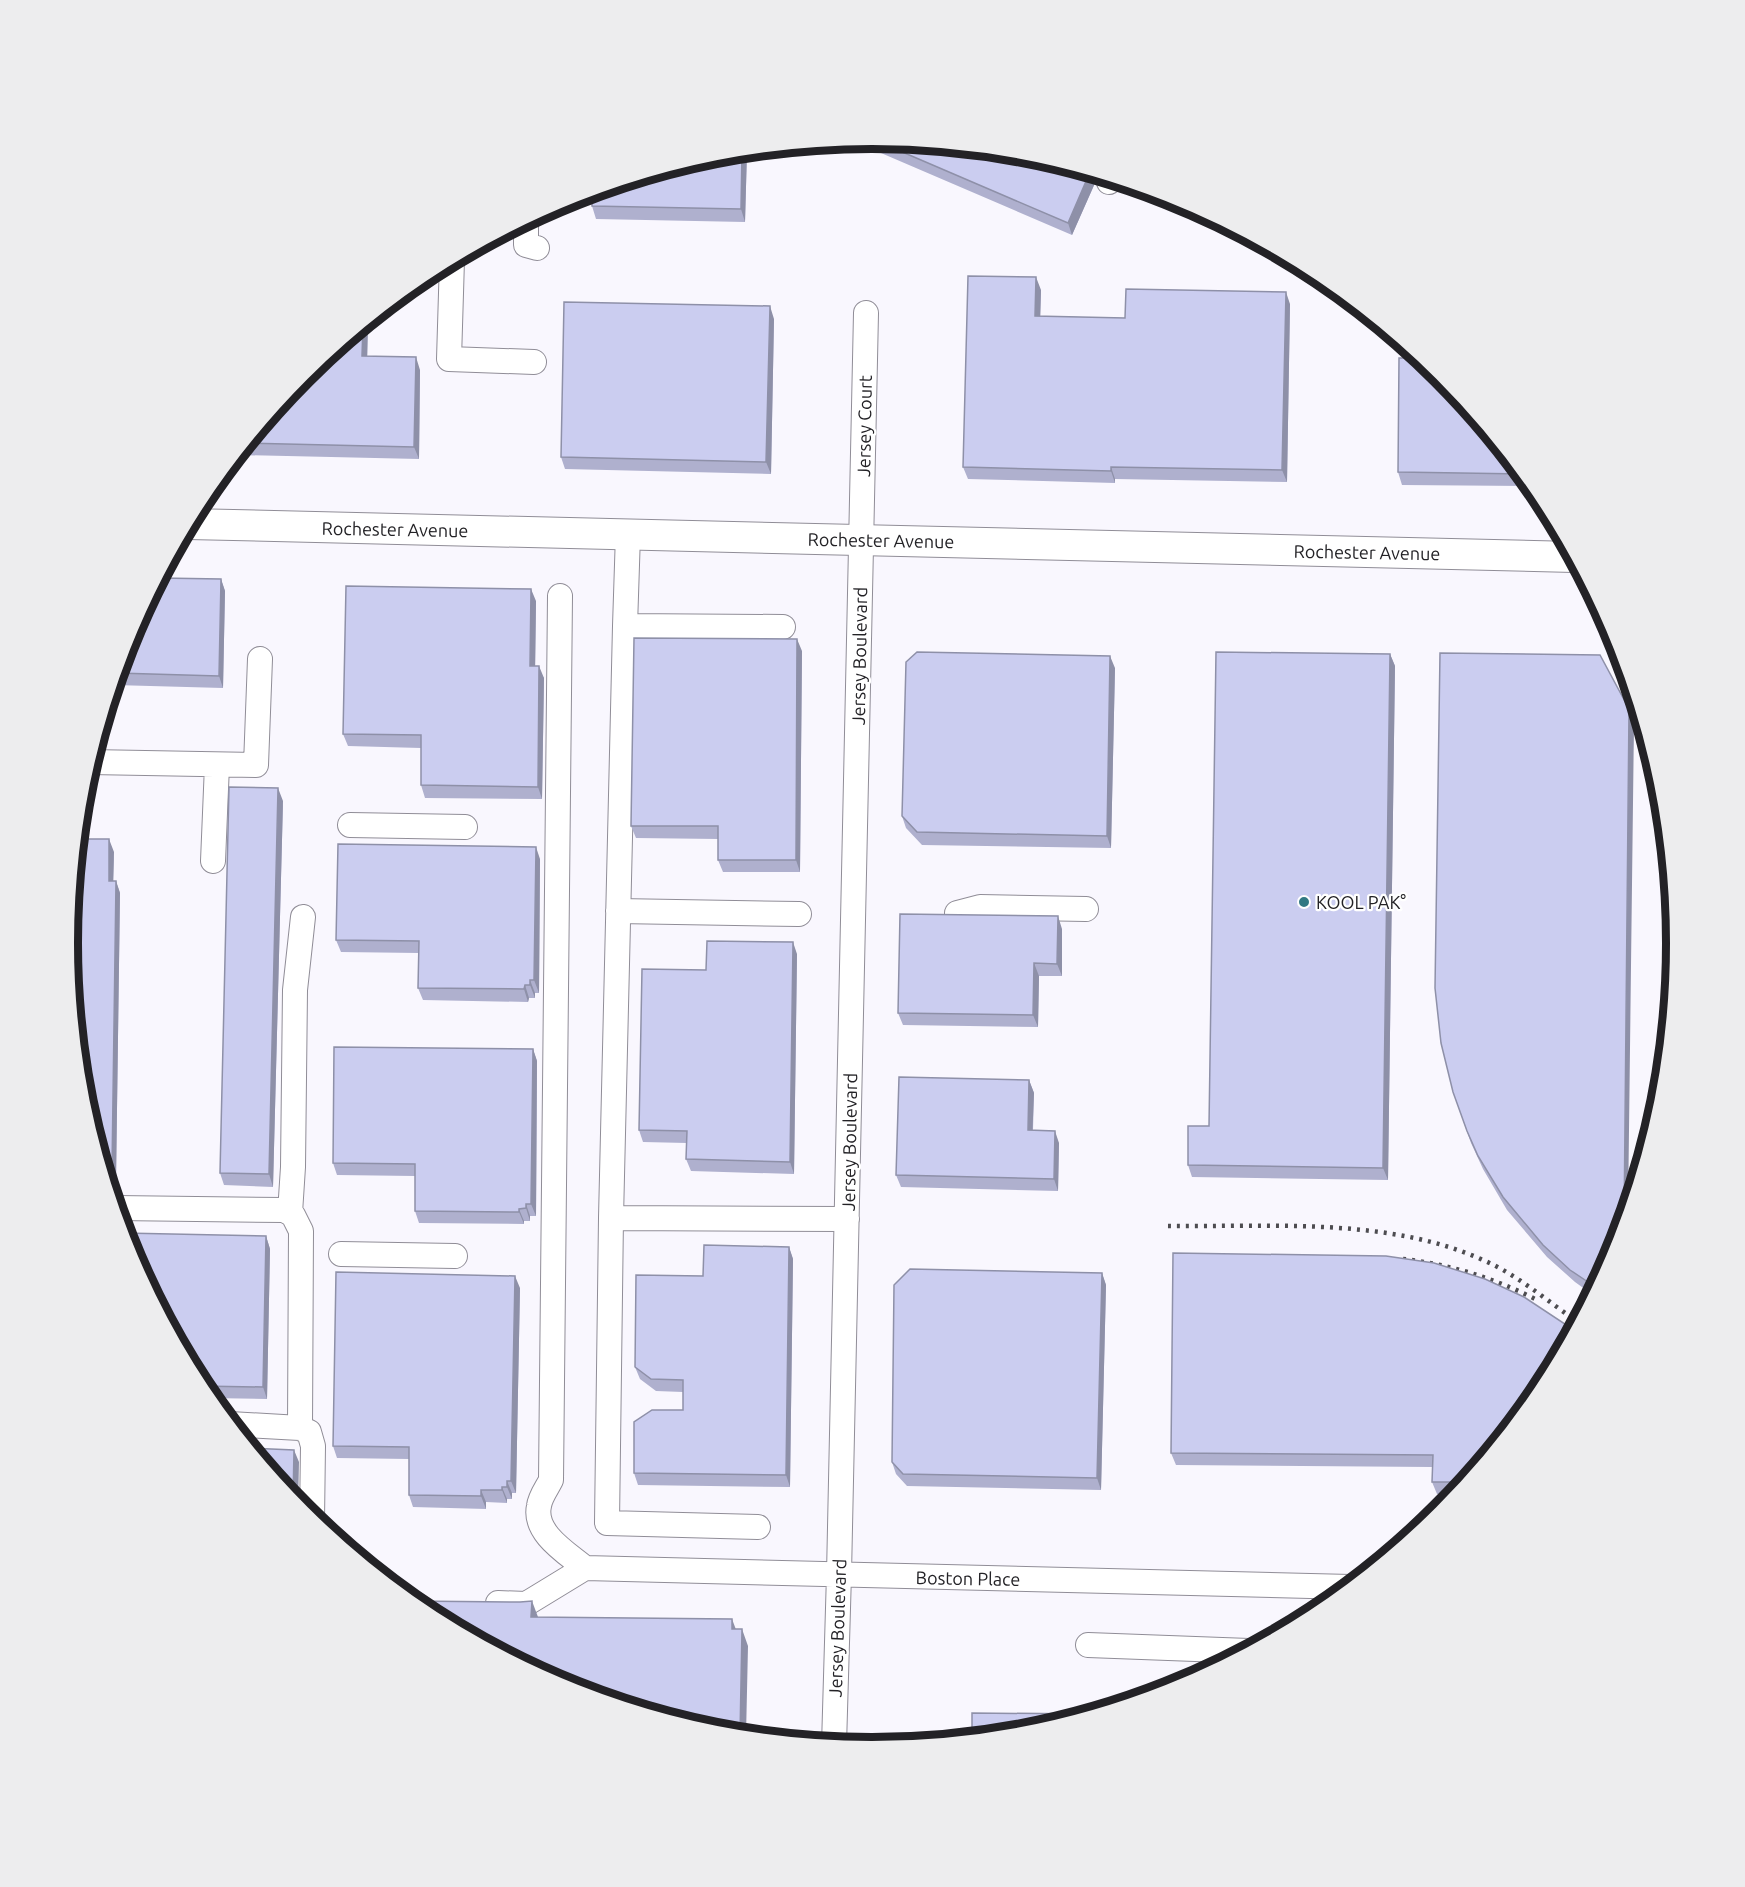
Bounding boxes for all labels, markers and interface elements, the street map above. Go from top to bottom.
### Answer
street label: Jersey Court [853,375,875,477]
street label: Rochester Avenue [322,518,468,540]
street label: Rochester Avenue [808,529,954,551]
street label: Rochester Avenue [1294,541,1440,563]
street label: Jersey Boulevard [848,587,870,725]
place label: KOOL PAK° [1316,892,1406,912]
marker: KOOL PAK° [1297,895,1311,909]
street label: Jersey Boulevard [838,1073,860,1211]
street label: Jersey Boulevard [825,1558,849,1698]
street label: Boston Place [915,1567,1021,1589]

